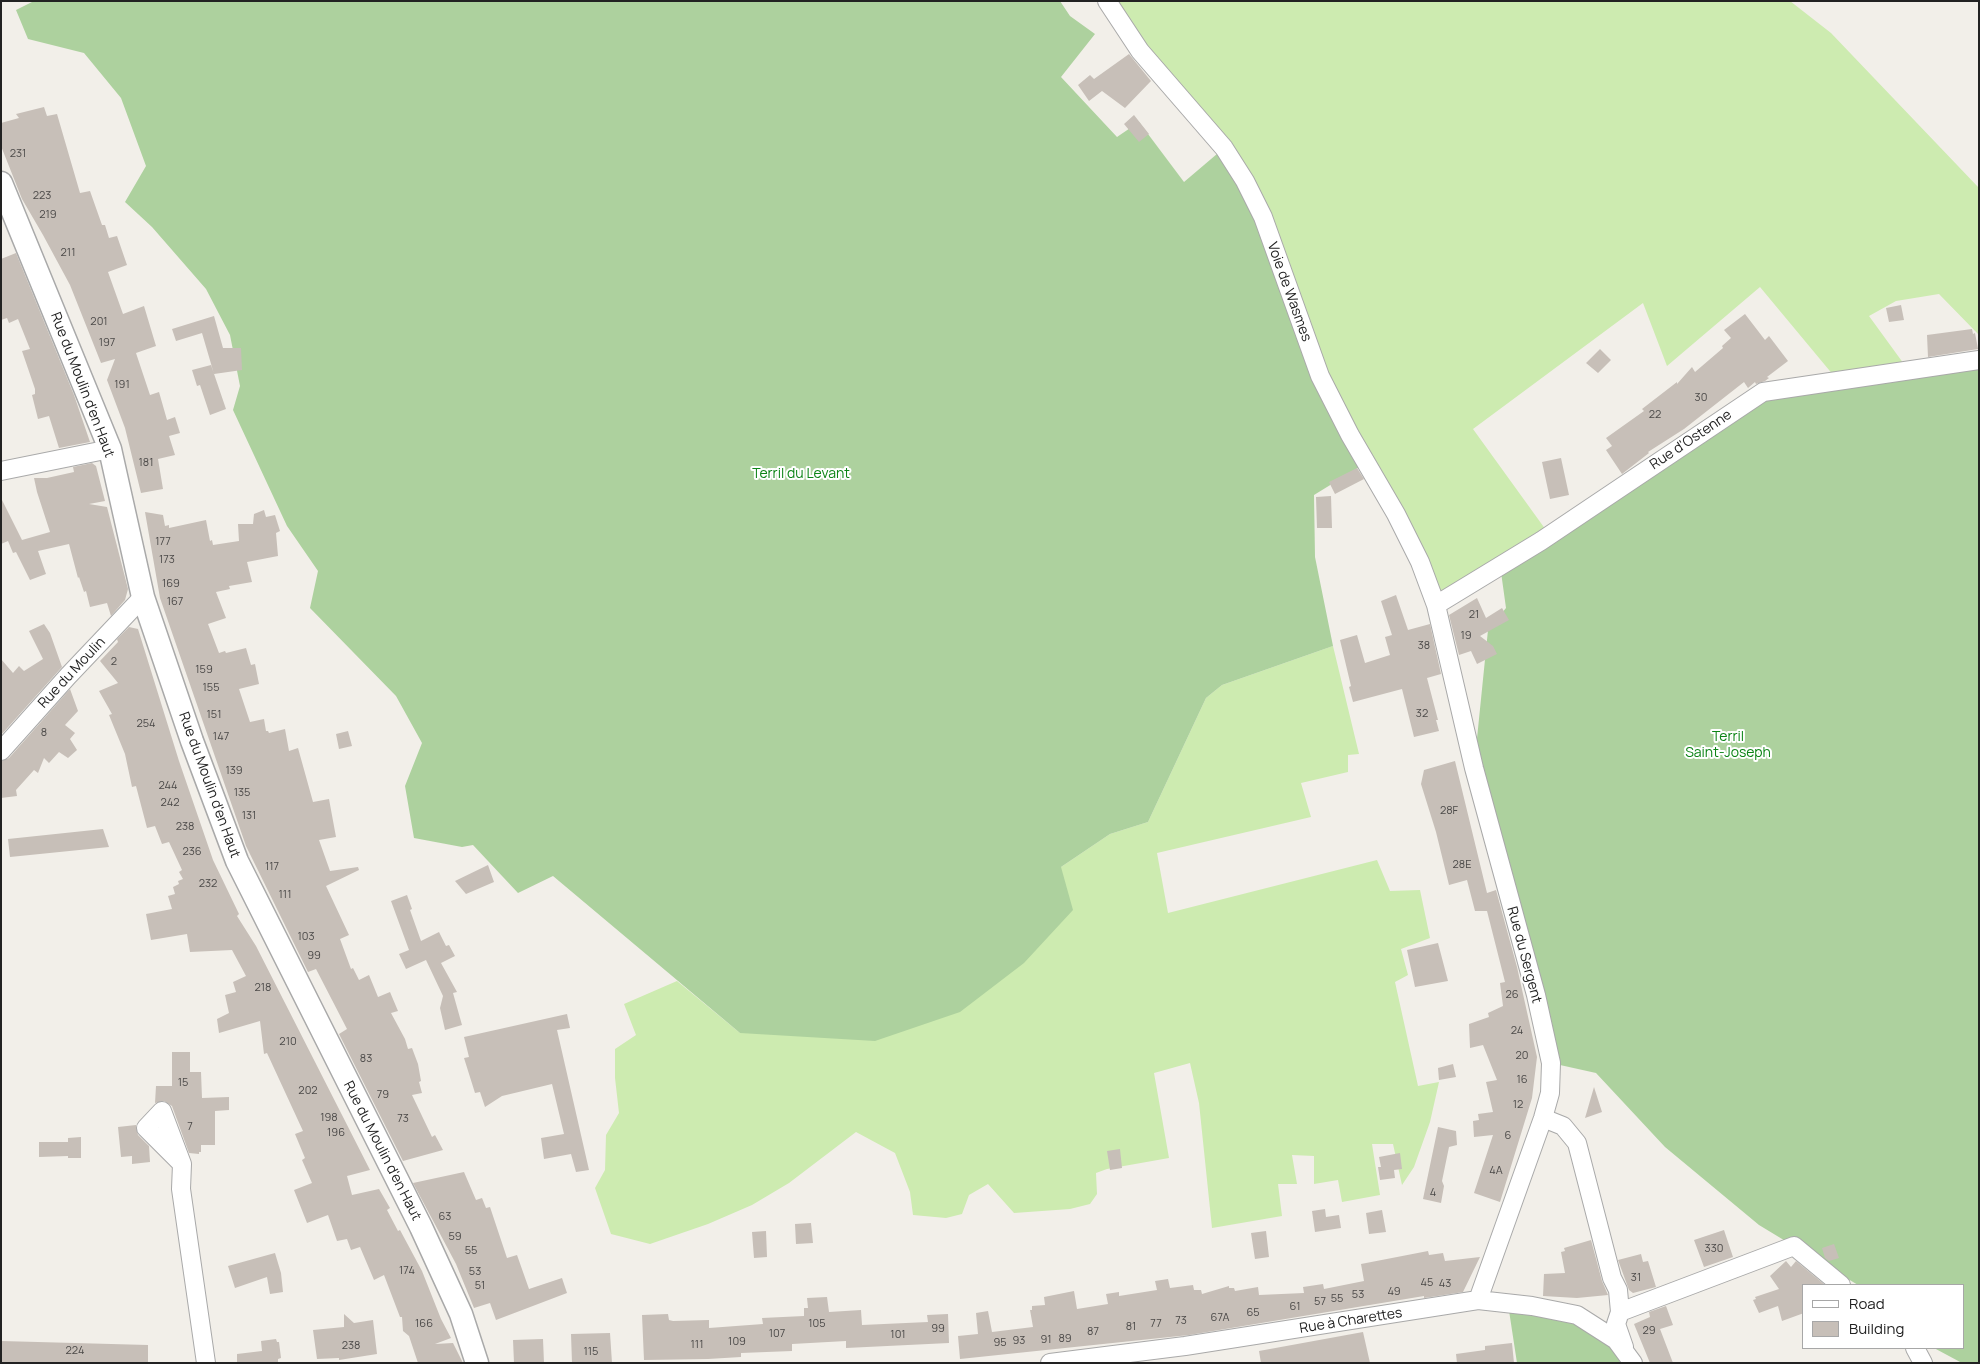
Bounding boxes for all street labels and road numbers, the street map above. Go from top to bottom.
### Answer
street label: Voie de Wasmes [1263,240,1315,344]
street label: Rue du Moulin d'en Haut [47,310,117,460]
street label: Rue d'Ostenne [1647,406,1735,474]
street label: Rue du Moulin [35,634,109,712]
street label: Rue du Moulin d'en Haut [175,710,243,860]
street label: Rue du Sergent [1503,905,1545,1005]
street label: Rue du Moulin d'en Haut [340,1078,424,1224]
street label: Rue à Charettes [1298,1305,1404,1337]

